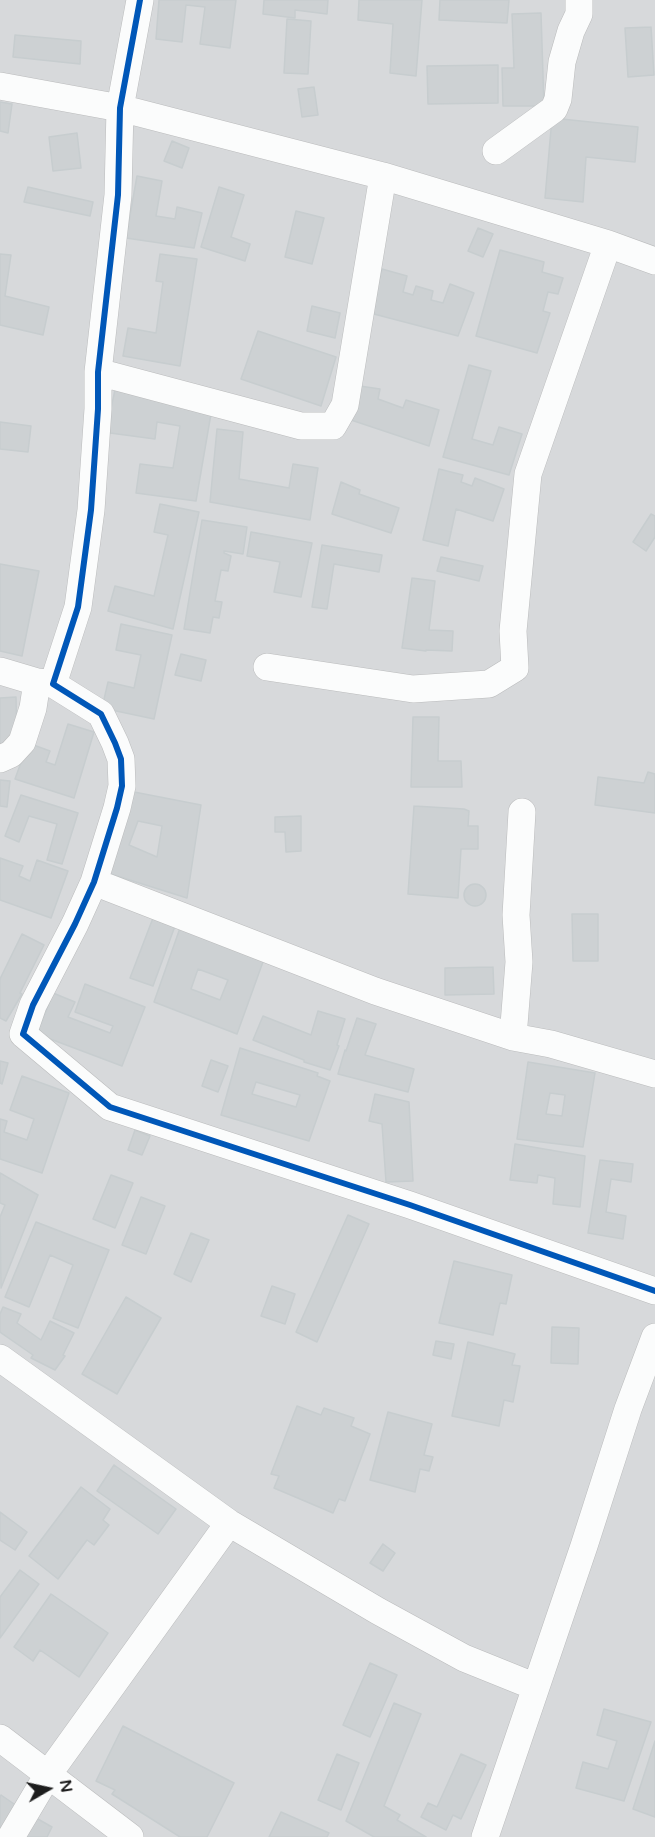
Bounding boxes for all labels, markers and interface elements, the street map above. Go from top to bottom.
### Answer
north arrow [18,1759,78,1819]
text: N [55,1778,77,1794]

